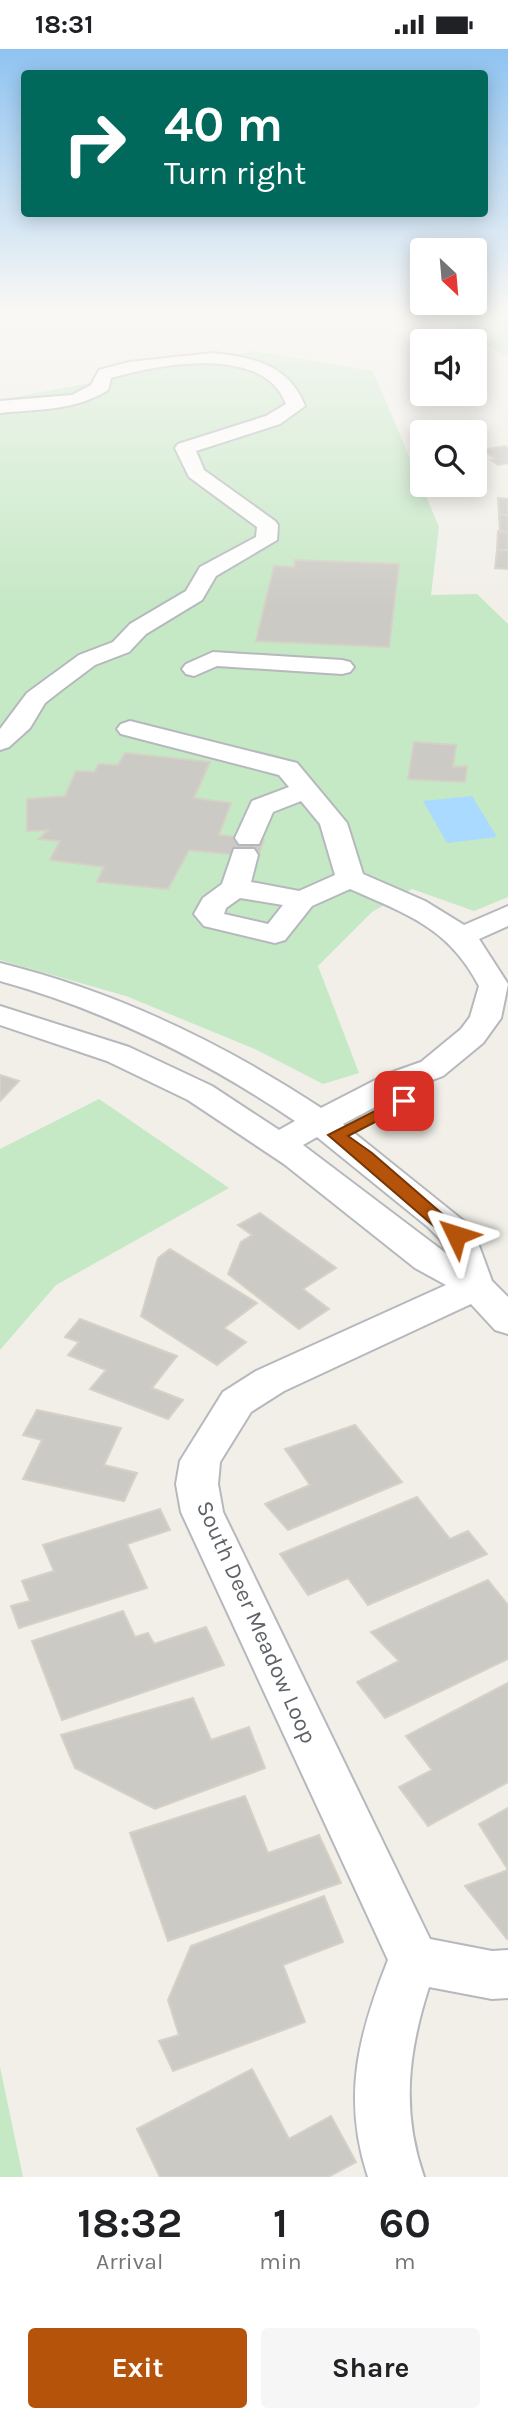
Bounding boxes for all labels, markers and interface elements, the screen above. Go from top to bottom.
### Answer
text: 18:31 [35,9,94,40]
text: 40 m [164,96,283,153]
icon: right [49,98,140,189]
text: Turn right [164,155,306,192]
north arrow [410,238,486,315]
map controls [410,238,487,497]
button: sound [410,329,487,406]
button: search [410,420,487,497]
pin [374,1071,434,1131]
icon: arrive [385,1082,423,1120]
position arrow [419,1198,493,1272]
street label: South Deer Meadow Loop [191,1497,322,1748]
text: 18:32 [77,2198,182,2248]
text: 1 [273,2198,288,2248]
text: 60 [379,2198,431,2248]
text: Arrival [96,2248,163,2275]
text: min [259,2248,302,2275]
text: m [394,2248,416,2275]
button: Exit [28,2328,247,2408]
button: Share [261,2328,480,2408]

